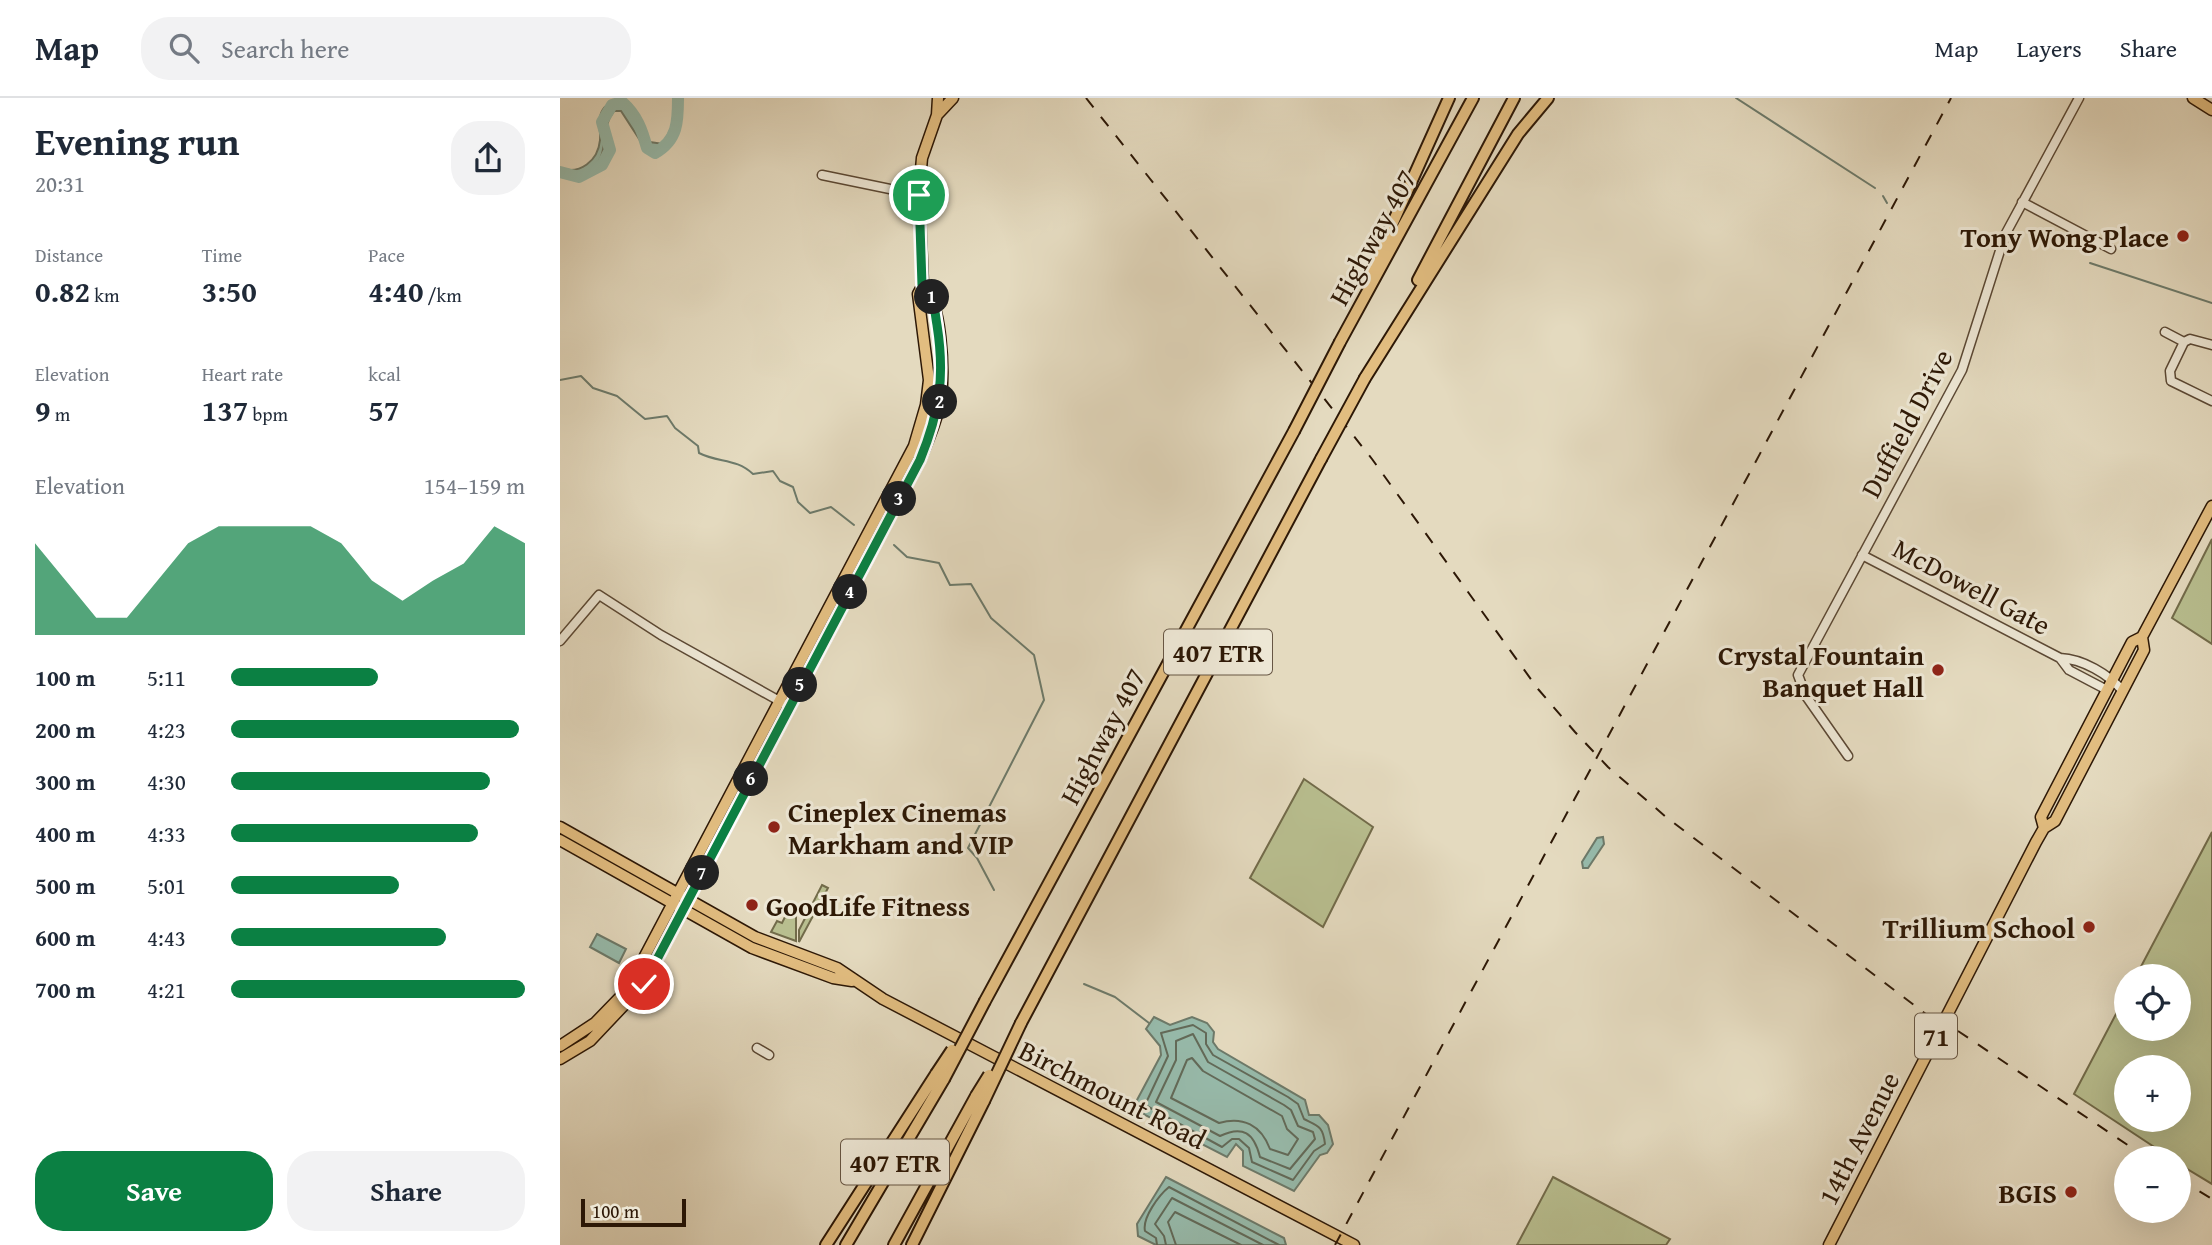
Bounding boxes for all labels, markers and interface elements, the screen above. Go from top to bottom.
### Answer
search box [141,17,631,80]
text: Map [35,24,99,72]
icon: search [165,29,203,67]
text: Search here [221,29,349,68]
text: Map [1935,31,1978,66]
text: Layers [2016,31,2082,66]
text: Share [2120,31,2177,66]
text: Evening run [35,113,239,169]
button: share [451,121,525,195]
street label: Highway 407 [1318,162,1426,312]
pin [889,165,949,225]
text: 20:31 [35,167,85,200]
icon: arrive [900,176,938,214]
place label: Tony Wong Place [1961,216,2169,257]
marker: Tony Wong Place [2175,228,2191,244]
text: Distance [35,241,103,269]
text: Time [202,241,242,269]
text: Pace [368,241,405,269]
text: 0.82 [35,269,90,313]
text: 3:50 [202,269,257,313]
text: 4:40 [368,269,423,313]
pin: 1 [914,280,950,314]
text: km [90,281,119,309]
text: /km [423,281,462,309]
text: 1 [927,282,936,310]
street label: Duffield Drive [1850,341,1962,505]
text: Elevation [35,360,109,388]
text: Heart rate [202,360,283,388]
text: kcal [368,360,401,388]
pin: 2 [922,384,958,420]
text: 2 [935,387,944,415]
text: 9 [35,388,51,432]
text: 137 [202,388,248,432]
text: 57 [368,388,399,432]
text: m [51,400,70,428]
text: bpm [248,400,288,428]
text: Elevation [35,469,125,502]
text: 154–159 m [424,469,525,502]
pin: 3 [882,482,916,516]
text: 3 [894,484,903,512]
street label: McDowell Gate [1886,527,2058,645]
pin: 4 [832,574,868,610]
text: 4 [845,577,854,605]
road number: 407 ETR [1164,630,1272,674]
place label: Crystal Fountain Banquet Hall [1718,634,1924,707]
street label: Highway 407 [1049,660,1155,812]
text: 100 m [35,661,96,694]
text: 5:11 [147,661,186,694]
marker: Crystal Fountain Banquet Hall [1930,662,1946,678]
pin: 5 [782,668,818,702]
text: 5 [795,670,804,698]
text: 200 m [35,713,96,746]
text: 4:23 [147,713,186,746]
pin: 6 [734,762,768,796]
text: 6 [746,764,755,792]
text: 300 m [35,765,96,798]
text: 4:30 [147,765,186,798]
place label: Cineplex Cinemas Markham and VIP [788,791,1014,864]
text: 400 m [35,817,96,850]
text: 4:33 [147,817,186,850]
marker: Cineplex Cinemas Markham and VIP [766,819,782,835]
pin: 7 [684,856,720,890]
text: 7 [697,858,706,886]
text: 500 m [35,869,96,902]
text: 5:01 [147,869,186,902]
place label: GoodLife Fitness [766,885,970,926]
marker: GoodLife Fitness [744,897,760,913]
place label: Trillium School [1882,907,2075,948]
marker: Trillium School [2081,919,2097,935]
text: 600 m [35,921,96,954]
text: 4:43 [147,921,186,954]
pin [614,954,674,1014]
map controls [2114,964,2191,1223]
button: locate [2114,964,2191,1041]
icon: check [625,965,663,1003]
text: 700 m [35,973,96,1006]
text: 4:21 [147,973,186,1006]
road number: 71 [1915,1014,1957,1058]
street label: Birchmount Road [1012,1029,1214,1159]
button: + [2114,1055,2191,1132]
street label: 14th Avenue [1807,1064,1909,1212]
road number: 407 ETR [841,1140,949,1184]
button: − [2114,1146,2191,1223]
button: Save [35,1151,273,1231]
button: Share [287,1151,525,1231]
place label: BGIS [1999,1172,2057,1213]
marker: BGIS [2063,1184,2079,1200]
scale bar [581,1196,686,1228]
text: 100 m [592,1197,639,1225]

